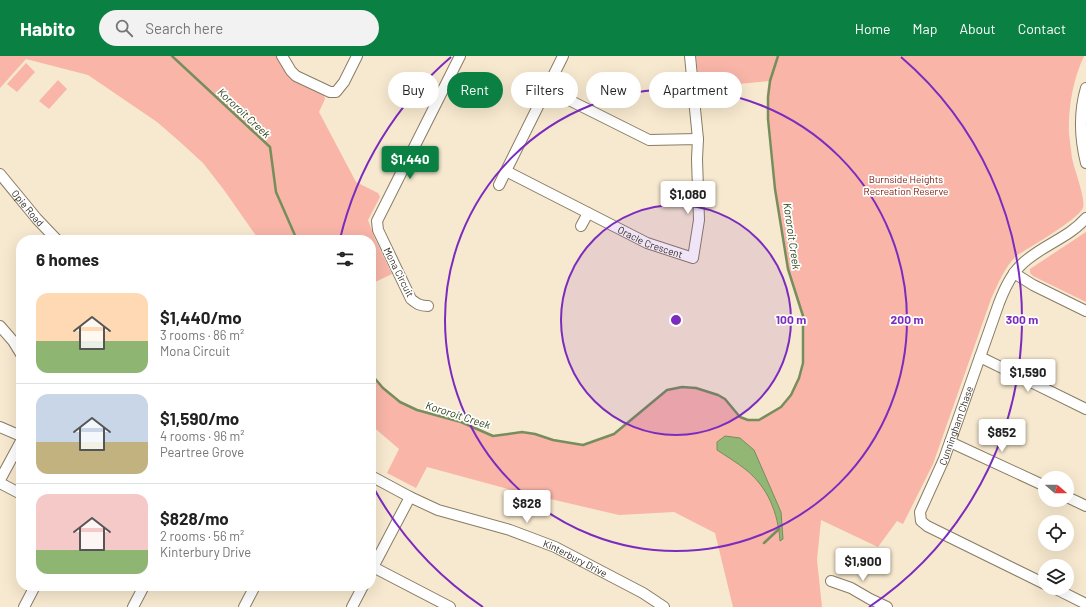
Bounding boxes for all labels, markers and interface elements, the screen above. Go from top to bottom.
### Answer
search box [99,10,379,46]
text: Habito [20,17,75,40]
icon: search [113,17,135,39]
text: Search here [145,19,223,37]
text: Home [855,20,891,37]
text: Map [913,20,937,37]
text: About [959,20,996,37]
text: Contact [1018,20,1066,37]
chip: Buy [388,72,439,108]
chip: Rent [447,72,503,108]
chip: Filters [511,72,578,108]
chip: New [586,72,641,108]
chip: Apartment [649,72,742,108]
water label: Kororoit Creek [215,85,274,141]
pin: $1,440 [377,146,443,180]
text: $1,440 [391,151,429,167]
park label: Burnside Heights Recreation Reserve [864,173,948,197]
pin: $1,080 [655,181,721,215]
text: $1,080 [670,186,707,202]
street label: Opie Road [9,187,47,229]
water label: Kororoit Creek [781,202,804,271]
street label: Oracle Crescent [616,223,685,260]
street label: Mona Circuit [381,245,417,299]
icon: filters [334,248,356,270]
text: 6 homes [36,249,99,269]
text: $1,440/mo [160,307,242,327]
icon: home [68,309,116,357]
text: 100 m [776,312,806,326]
text: 200 m [891,312,923,326]
text: 300 m [1006,312,1038,326]
centre of rings [669,313,683,327]
text: 3 rooms · 86 m² [160,327,244,343]
text: Mona Circuit [160,343,230,359]
pin: $1,590 [995,359,1061,393]
text: $1,590 [1010,364,1046,380]
street label: Cunningham Chase [936,384,975,467]
water label: Kororoit Creek [424,398,493,431]
text: $1,590/mo [160,408,239,428]
icon: home [68,410,116,458]
pin: $852 [978,419,1026,453]
text: $852 [988,424,1016,440]
text: 4 rooms · 96 m² [160,428,245,444]
text: Peartree Grove [160,444,244,460]
north arrow [1038,471,1074,507]
map controls [1038,471,1074,595]
pin: $828 [503,490,551,524]
text: $828 [513,495,541,511]
text: $828/mo [160,508,229,528]
icon: home [68,510,116,558]
button: locate [1038,515,1074,551]
text: 2 rooms · 56 m² [160,528,244,544]
street label: Kinterbury Drive [542,537,609,579]
text: Kinterbury Drive [160,544,251,560]
pin: $1,900 [830,548,896,582]
text: $1,900 [844,553,882,569]
button: layers [1038,559,1074,595]

